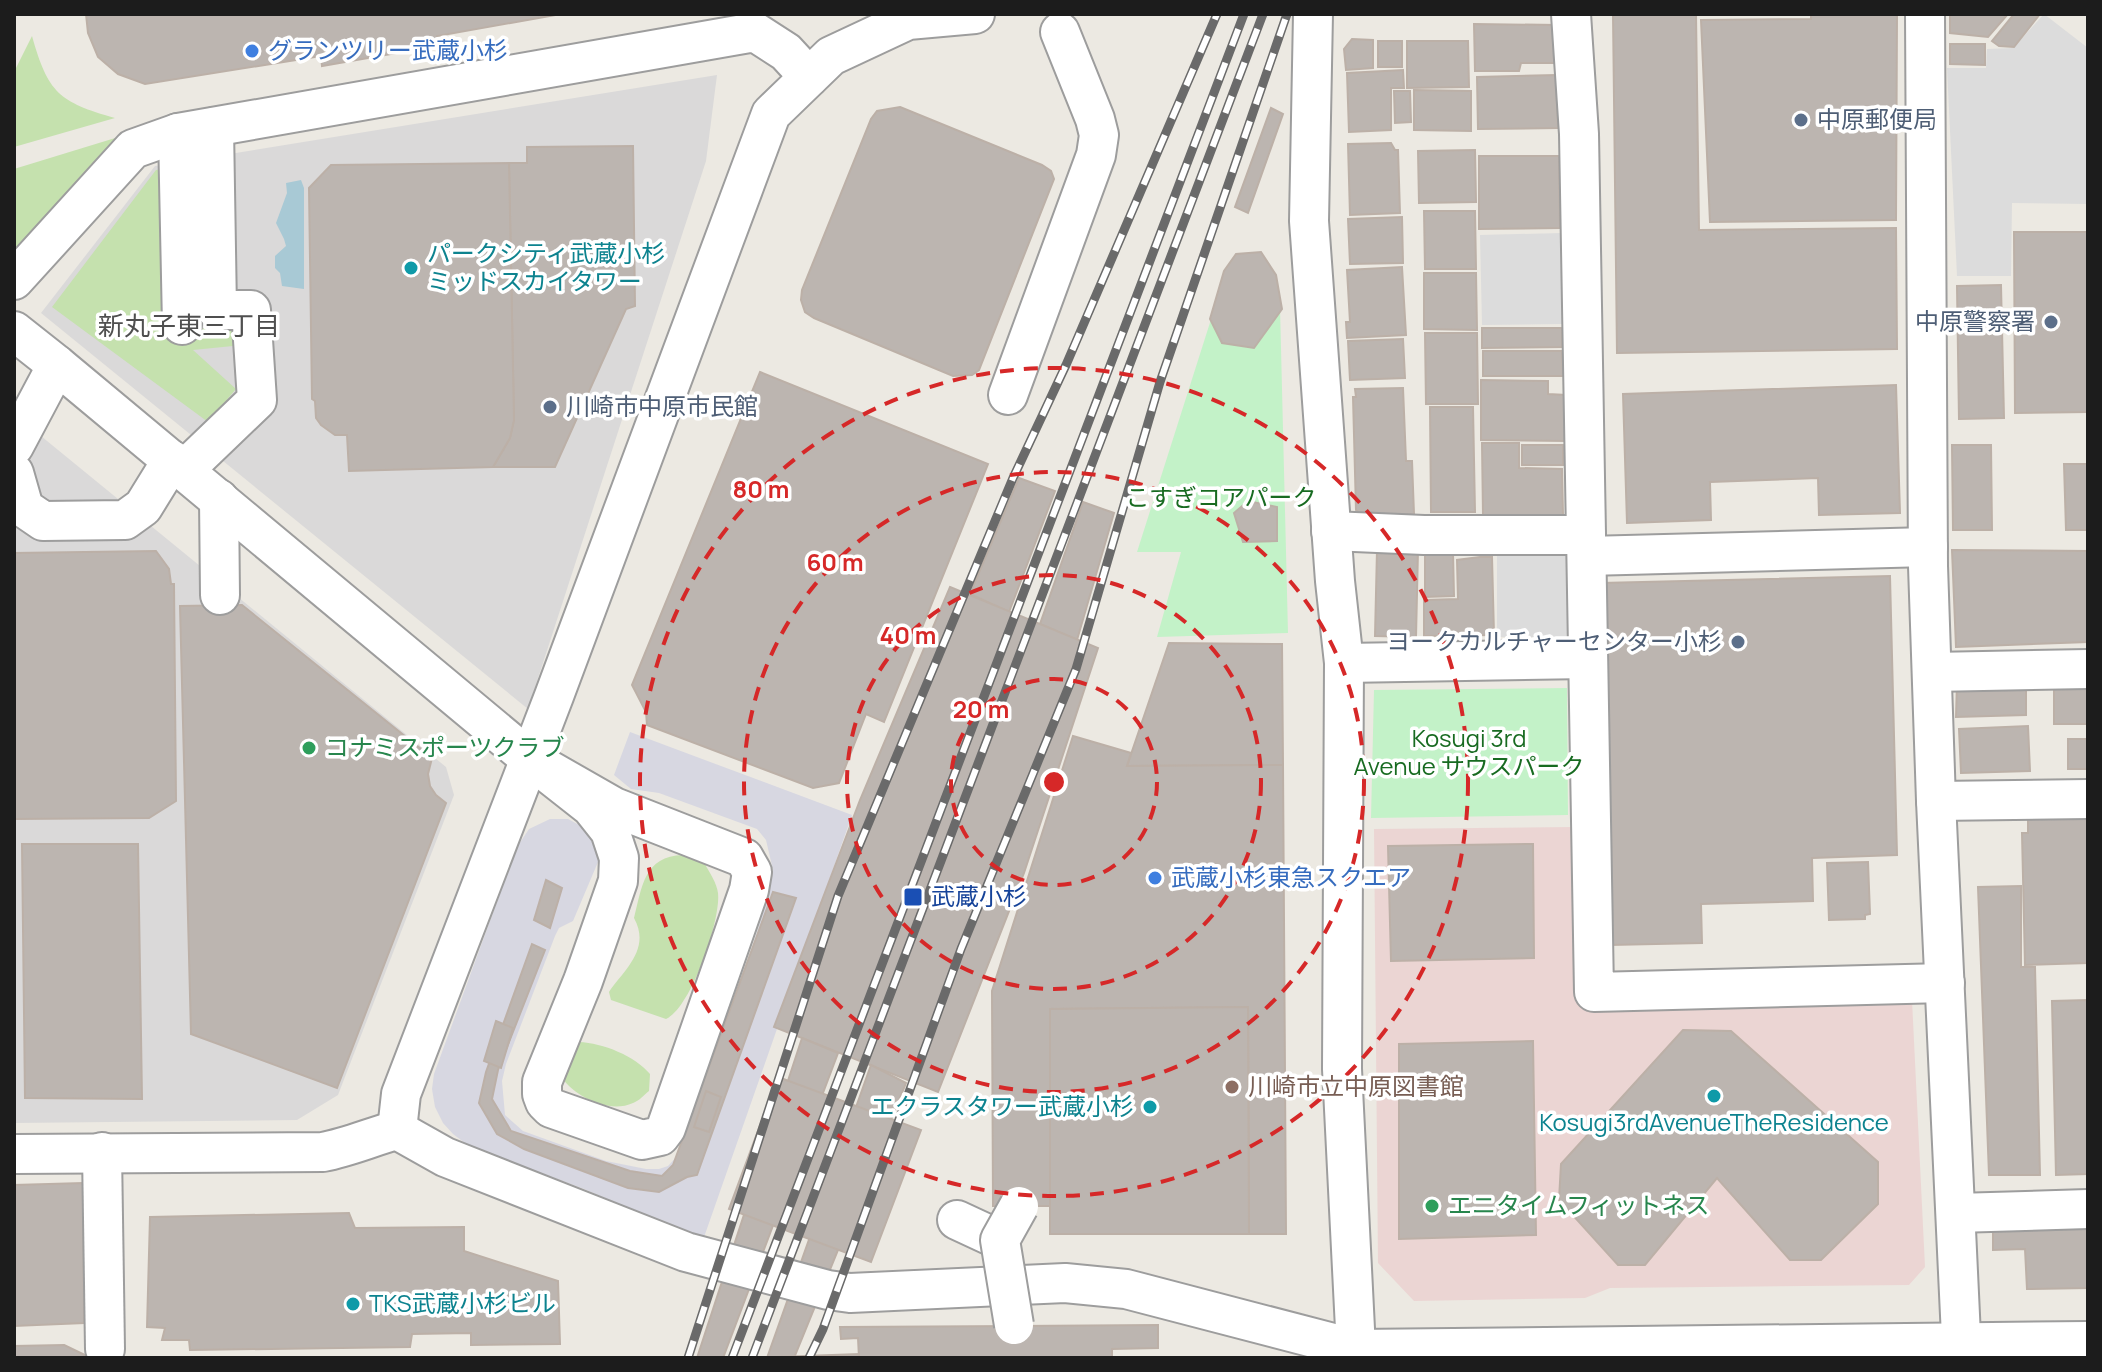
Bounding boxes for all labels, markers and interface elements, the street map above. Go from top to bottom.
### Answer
place label: グランツリー武蔵小杉 [268,33,508,66]
marker: グランツリー武蔵小杉 [243,42,261,60]
place label: 中原郵便局 [1817,102,1937,135]
marker: 中原郵便局 [1792,111,1810,129]
place label: パークシティ武蔵小杉 ミッドスカイタワー [427,236,666,297]
marker: パークシティ武蔵小杉 ミッドスカイタワー [402,259,420,277]
place label: 中原警察署 [1915,304,2035,337]
district label: 新丸子東三丁目 [98,307,280,343]
marker: 中原警察署 [2042,313,2060,331]
place label: 川崎市中原市民館 [566,389,758,422]
marker: 川崎市中原市民館 [541,398,559,416]
text: 80 m [733,472,789,505]
park label: こすぎコアパーク [1125,480,1317,513]
text: 60 m [806,545,864,578]
text: 40 m [880,618,936,651]
place label: ヨークカルチャーセンター小杉 [1386,624,1722,657]
marker: ヨークカルチャーセンター小杉 [1729,633,1747,651]
text: 20 m [953,692,1009,725]
park label: Kosugi 3rd Avenue サウスパーク [1354,721,1584,782]
place label: コナミスポーツクラブ [325,730,565,763]
marker: コナミスポーツクラブ [300,739,318,757]
centre of rings [1040,768,1068,796]
place label: 武蔵小杉東急スクエア [1171,860,1411,893]
marker: 武蔵小杉東急スクエア [1146,869,1164,887]
place label: 武蔵小杉 [931,879,1027,912]
marker: 武蔵小杉 [902,886,924,908]
place label: 川崎市立中原図書館 [1248,1069,1464,1102]
marker: 川崎市立中原図書館 [1223,1078,1241,1096]
marker: Kosugi3rdAvenueTheResidence [1705,1087,1723,1105]
place label: エクラスタワー武蔵小杉 [870,1089,1134,1122]
marker: エクラスタワー武蔵小杉 [1141,1098,1159,1116]
place label: Kosugi3rdAvenueTheResidence [1539,1105,1889,1138]
place label: エニタイムフィットネス [1448,1188,1710,1221]
marker: エニタイムフィットネス [1423,1197,1441,1215]
place label: TKS武蔵小杉ビル [369,1286,556,1319]
marker: TKS武蔵小杉ビル [344,1295,362,1313]

